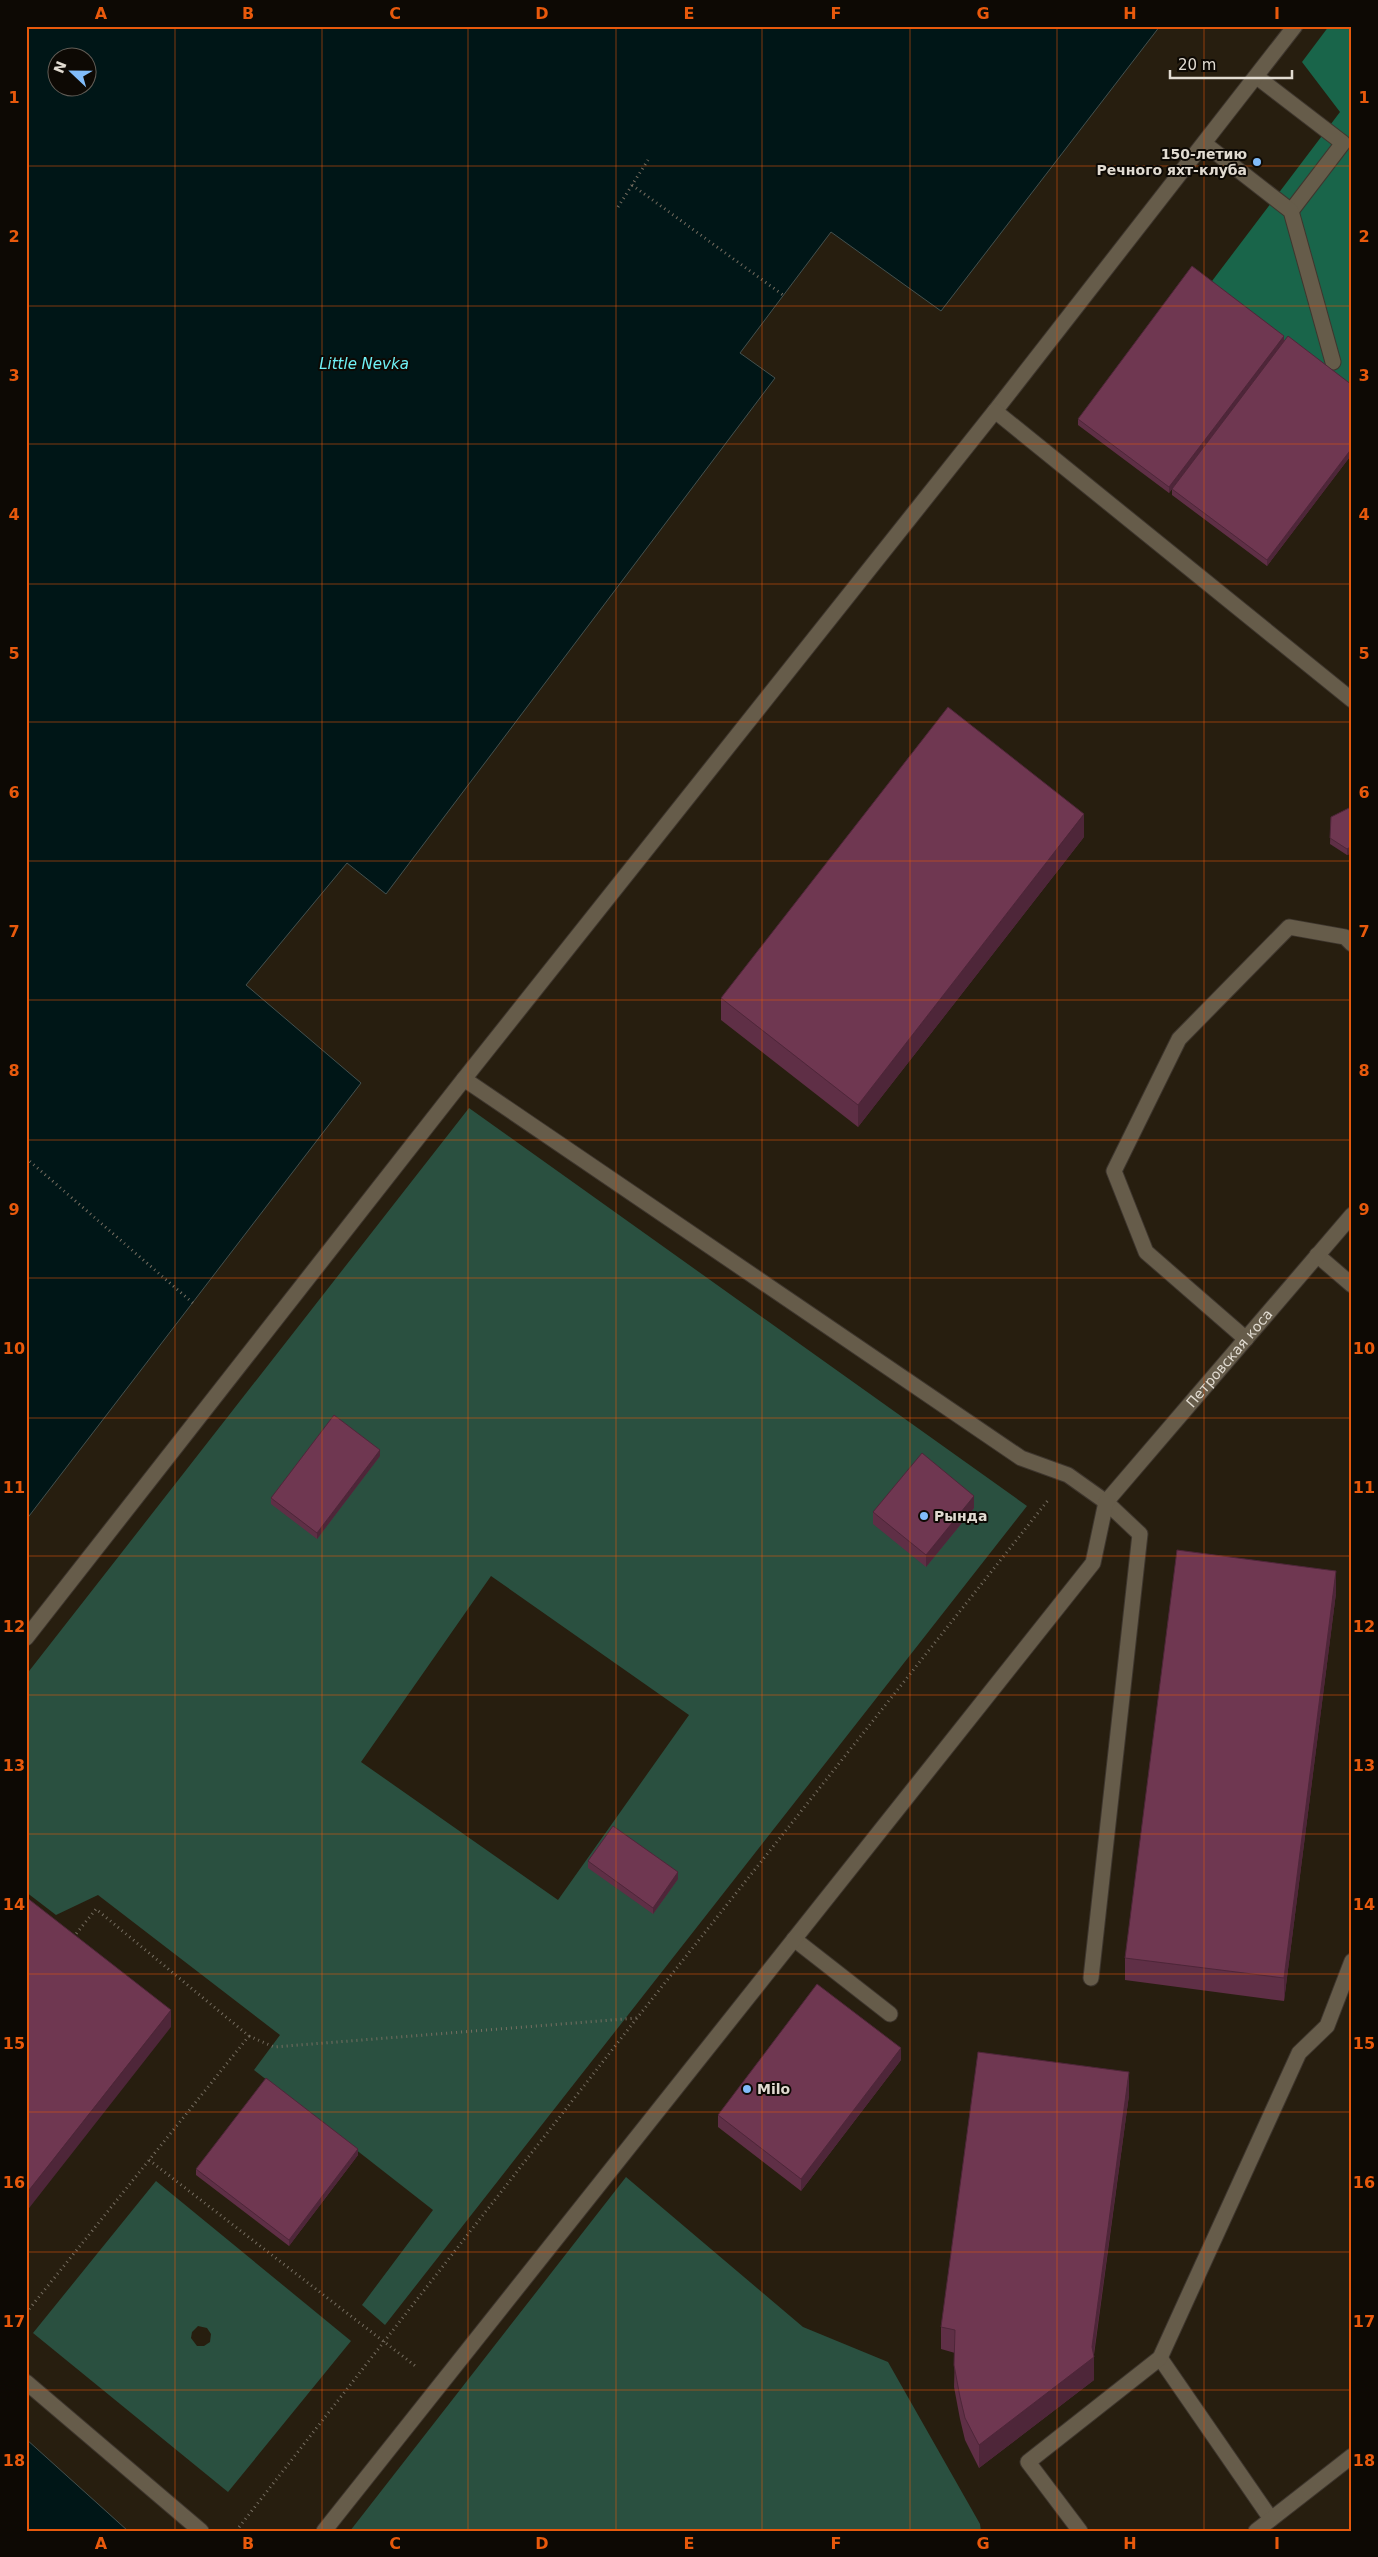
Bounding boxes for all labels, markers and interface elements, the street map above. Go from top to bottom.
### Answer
text: A [95,4,108,23]
text: B [242,4,254,23]
text: C [389,4,401,23]
text: D [535,4,549,23]
text: E [684,4,694,23]
text: F [831,4,841,23]
text: G [976,4,990,23]
text: H [1123,4,1137,23]
text: I [1274,4,1280,23]
north arrow [48,48,98,98]
scale bar [1170,48,1293,80]
text: 20 m [1178,56,1216,74]
text: N [50,59,70,76]
text: 1 [8,88,20,107]
text: 1 [1358,88,1370,107]
place label: 150-летию Речного яхт-клуба [1096,146,1247,178]
marker: 150-летию Речного яхт-клуба [1251,156,1263,168]
text: 2 [8,227,20,246]
text: 2 [1358,227,1370,246]
water label: Little Nevka [319,355,409,373]
text: 3 [8,366,20,385]
text: 3 [1358,366,1370,385]
text: 4 [8,505,20,524]
text: 4 [1358,505,1370,524]
text: 5 [8,644,20,663]
text: 5 [1358,644,1370,663]
text: 6 [8,783,20,802]
text: 6 [1358,783,1370,802]
text: 7 [8,922,20,941]
text: 7 [1358,922,1370,941]
text: 8 [8,1061,20,1080]
text: 8 [1358,1061,1370,1080]
text: 9 [8,1200,20,1219]
text: 9 [1358,1200,1370,1219]
street label: Петровская коса [1183,1306,1276,1411]
text: 10 [3,1339,25,1358]
text: 10 [1353,1339,1375,1358]
text: 11 [3,1478,25,1497]
text: 11 [1353,1478,1375,1497]
place label: Рында [934,1508,987,1524]
marker: Рында [918,1510,930,1522]
text: 12 [3,1617,25,1636]
text: 12 [1353,1617,1375,1636]
text: 13 [3,1756,25,1775]
text: 13 [1353,1756,1375,1775]
text: 14 [3,1895,25,1914]
text: 14 [1353,1895,1375,1914]
text: 15 [3,2034,25,2053]
text: 15 [1353,2034,1375,2053]
place label: Milo [757,2081,791,2097]
marker: Milo [741,2083,753,2095]
text: 16 [3,2173,25,2192]
text: 16 [1353,2173,1375,2192]
text: 17 [3,2312,25,2331]
text: 17 [1353,2312,1375,2331]
text: 18 [3,2451,25,2470]
text: 18 [1353,2451,1375,2470]
text: A [95,2534,108,2553]
text: B [242,2534,254,2553]
text: C [389,2534,401,2553]
text: D [535,2534,549,2553]
text: E [684,2534,694,2553]
text: F [831,2534,841,2553]
text: G [976,2534,990,2553]
text: H [1123,2534,1137,2553]
text: I [1274,2534,1280,2553]

